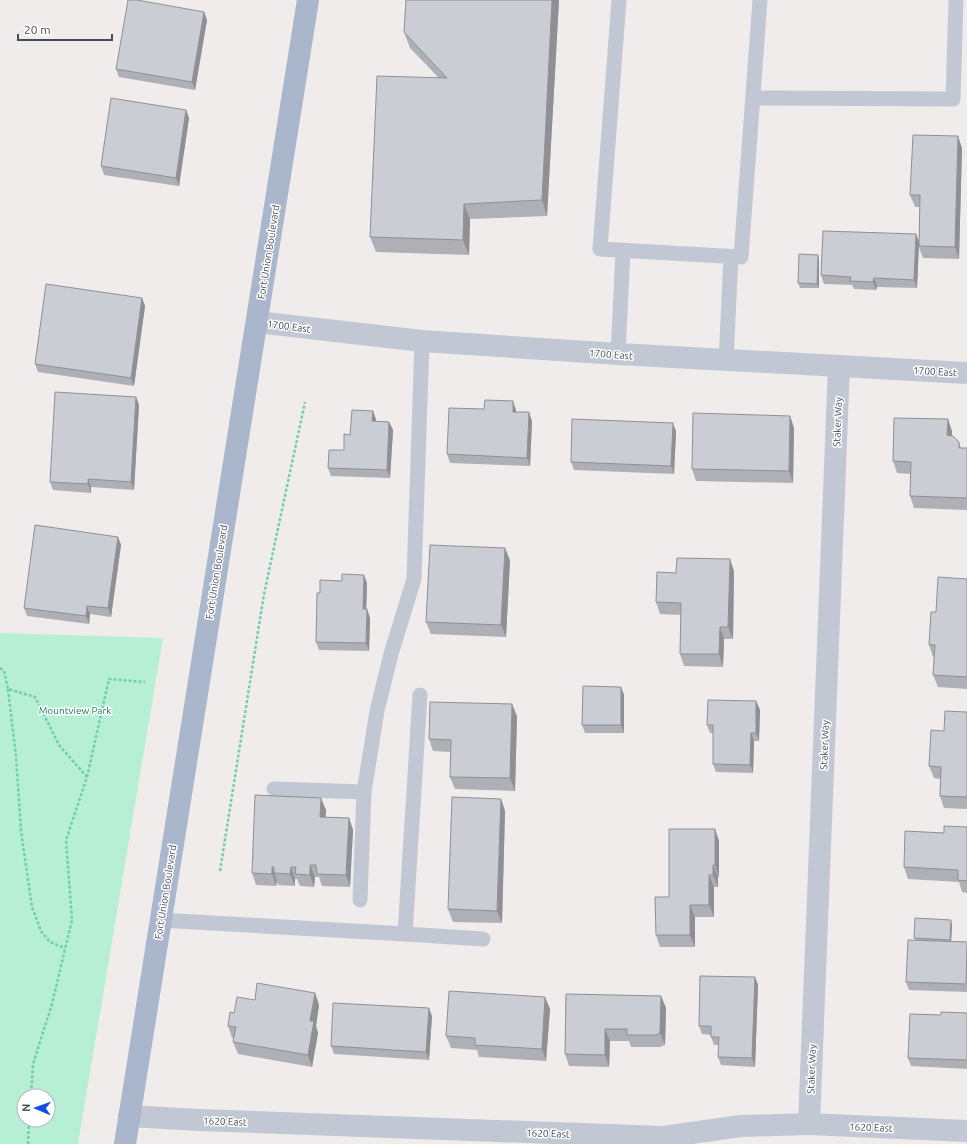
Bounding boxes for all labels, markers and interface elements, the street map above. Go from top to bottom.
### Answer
scale bar [18,16,112,42]
text: 20 m [24,23,51,36]
street label: Fort Union Boulevard [256,204,281,300]
street label: 1700 East [266,318,311,335]
street label: 1700 East [589,347,633,362]
street label: 1700 East [913,365,957,378]
street label: Staker Way [831,397,844,447]
street label: Fort Union Boulevard [204,524,229,620]
park label: Mountview Park [39,705,111,716]
street label: Staker Way [818,720,831,770]
street label: Fort Union Boulevard [153,844,178,940]
street label: Staker Way [805,1044,818,1094]
north arrow [16,1088,56,1128]
text: N [20,1103,32,1112]
street label: 1620 East [203,1115,247,1128]
street label: 1620 East [849,1121,893,1134]
street label: 1620 East [526,1127,570,1140]

